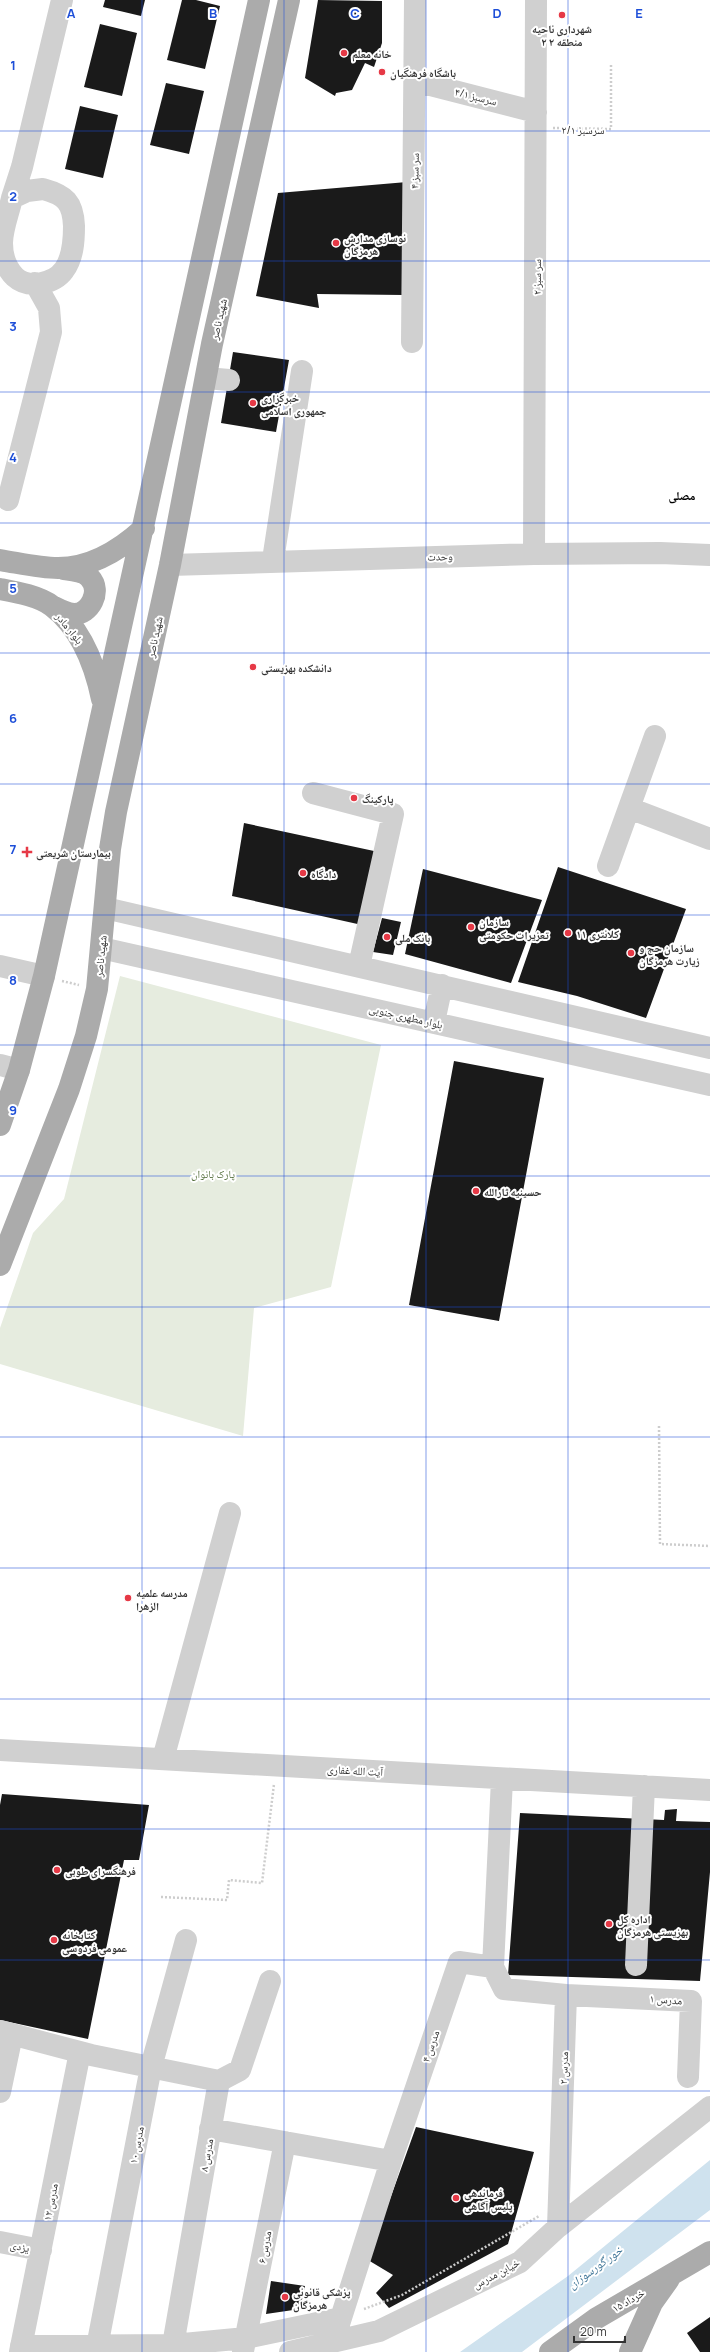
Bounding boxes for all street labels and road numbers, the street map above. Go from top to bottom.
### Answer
street label: سرسبز ۴/۱ [453,84,499,108]
street label: سرسبز ۲/۱ [562,122,604,137]
street label: سر سبز ۴ [406,153,422,189]
street label: سر سبز ۲ [529,259,544,295]
street label: شهید ناصر [206,297,230,342]
street label: وحدت [427,548,453,564]
street label: بلوار مادر [52,608,87,647]
street label: شهید ناصر [142,615,166,660]
street label: شهید ناصر [90,934,110,979]
street label: بلوار مطهری جنوبی [368,1000,444,1032]
street label: آیت الله غفاری [327,1761,384,1779]
street label: مدرس ۱ [649,1990,683,2008]
street label: مدرس ۴ [418,2028,442,2064]
street label: مدرس ۲ [555,2051,571,2085]
street label: مدرس ۱۰ [125,2125,147,2165]
street label: مدرس ۸ [196,2138,216,2172]
street label: مدرس ۱۲ [39,2182,61,2222]
street label: مدرس ۶ [254,2229,274,2265]
street label: یزدی [9,2237,32,2255]
street label: خیابن مدرس [470,2254,522,2292]
street label: ۱۵ خرداد [609,2285,647,2315]

